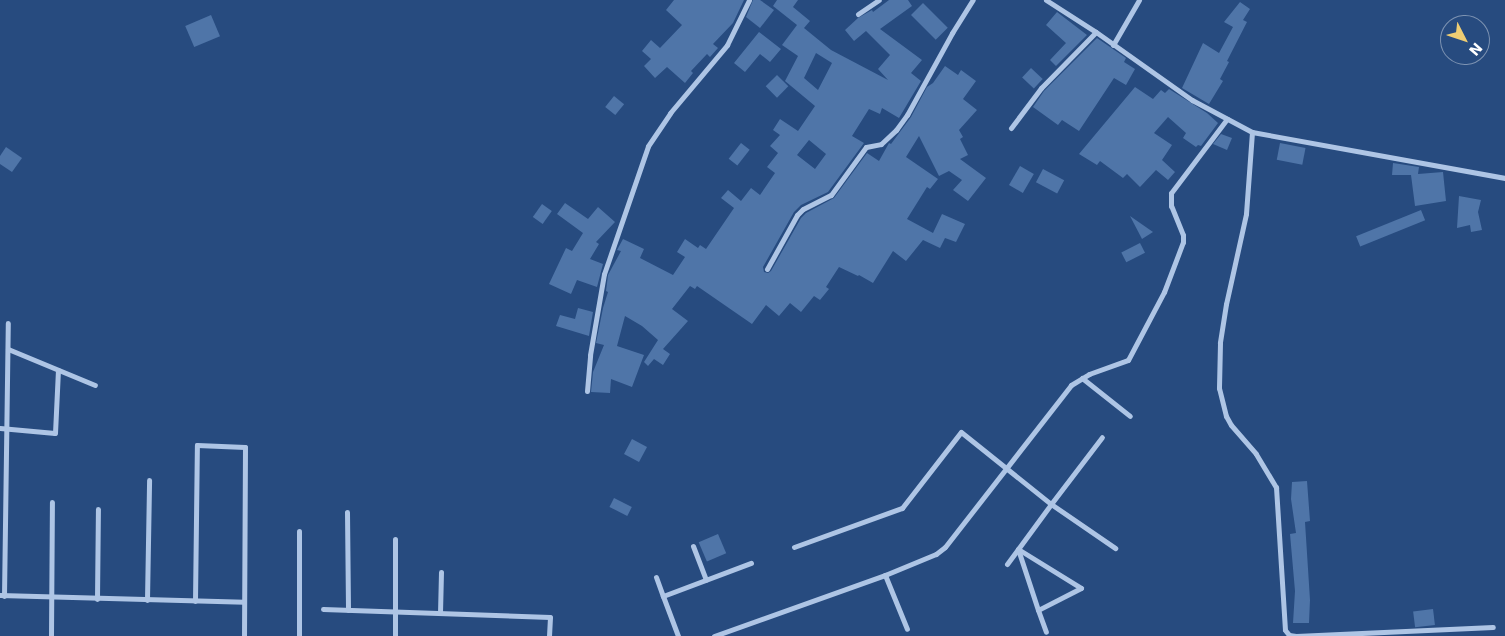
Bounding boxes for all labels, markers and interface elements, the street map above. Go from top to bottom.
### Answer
north arrow [1440,15,1490,65]
text: N [1466,40,1485,59]

